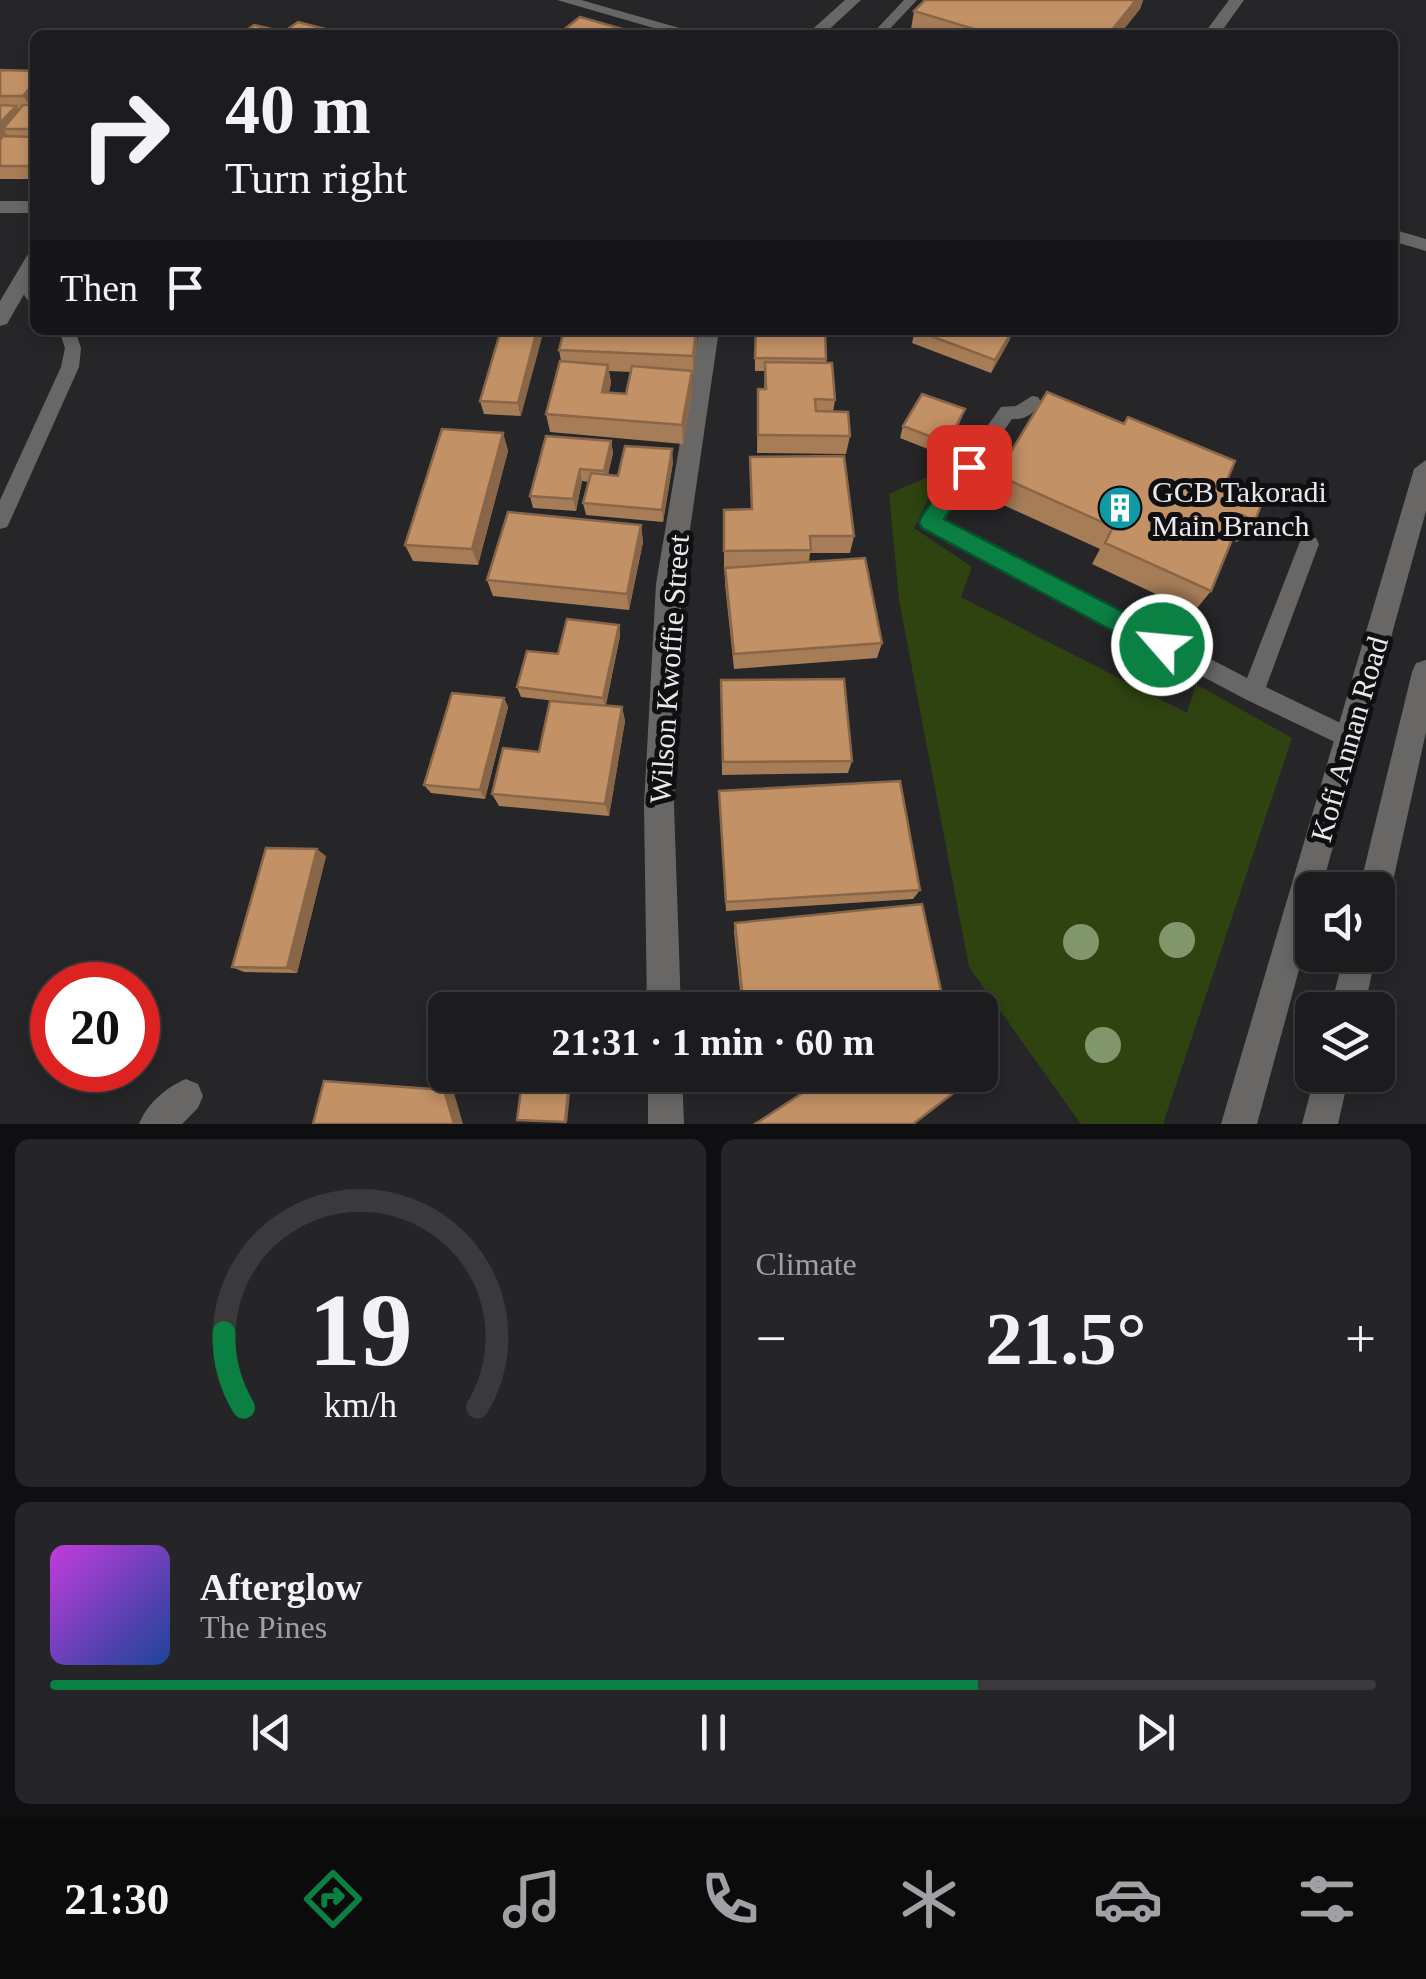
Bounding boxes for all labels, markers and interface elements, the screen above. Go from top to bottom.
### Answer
icon: right [60,70,190,200]
text: 40 m [225,71,371,148]
text: Turn right [225,153,407,203]
icon: arrive [158,260,213,315]
text: Then [60,267,138,309]
pin [927,425,1012,510]
icon: arrive [942,440,997,495]
place label: GCB Takoradi Main Branch [1152,475,1327,542]
building icon: GCB Takoradi Main Branch [1097,485,1143,531]
street label: Wilson Kwoffie Street [643,533,695,805]
position arrow [1110,593,1214,697]
street label: Kofi Annan Road [1304,633,1394,845]
map controls [1295,872,1395,1092]
button: sound [1295,872,1395,972]
speed limit sign: 20 [30,962,160,1092]
button: layers [1295,992,1395,1092]
text: 21:31 · 1 min · 60 m [552,1021,875,1063]
text: Climate [756,1246,857,1282]
text: 19 [308,1272,412,1387]
text: 21.5° [985,1297,1146,1380]
text: − [756,1308,787,1369]
text: + [1345,1308,1376,1369]
text: km/h [324,1385,397,1425]
text: Afterglow [200,1566,362,1608]
text: The Pines [200,1609,327,1645]
icon: previous [244,1705,299,1760]
icon: pause [686,1705,741,1760]
icon: next [1128,1705,1183,1760]
icon: directions [298,1864,368,1934]
icon: music [497,1864,567,1934]
icon: phone [695,1864,765,1934]
icon: climate [894,1864,964,1934]
icon: car [1093,1864,1163,1934]
icon: filters [1292,1864,1362,1934]
text: 21:30 [64,1874,169,1924]

